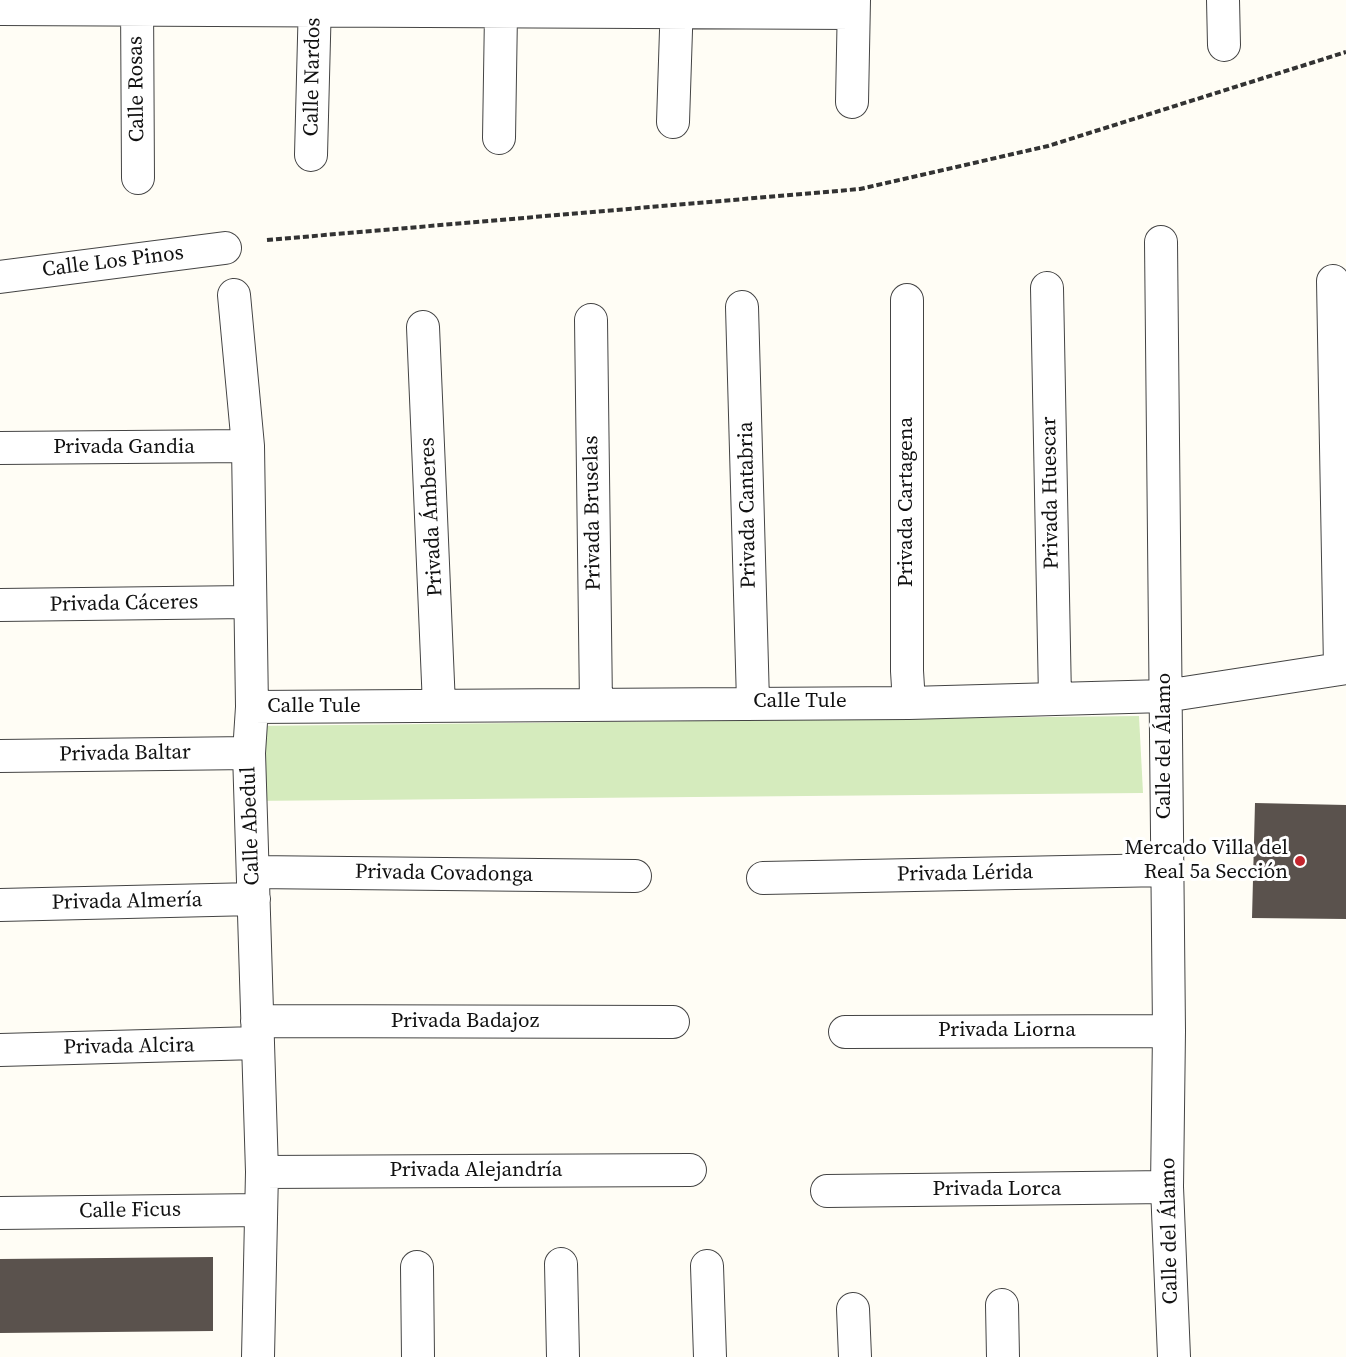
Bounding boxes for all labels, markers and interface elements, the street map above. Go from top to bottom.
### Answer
street label: Calle Nardos [299,17,327,137]
street label: Calle Rosas [123,36,151,142]
street label: Calle Los Pinos [41,241,185,283]
street label: Privada Huescar [1037,416,1065,570]
street label: Privada Cartagena [894,417,920,587]
street label: Privada Cantabria [734,421,762,589]
street label: Privada Gandia [53,435,195,461]
street label: Privada Bruselas [579,435,607,591]
street label: Privada Ámberes [415,437,449,597]
street label: Privada Cáceres [49,590,199,618]
street label: Calle del Álamo [1152,673,1178,819]
street label: Calle Tule [753,689,847,715]
street label: Calle Tule [267,694,361,720]
street label: Privada Baltar [59,740,191,768]
street label: Calle Abedul [236,766,266,886]
place label: Mercado Villa del Real 5a Sección [1124,836,1288,886]
marker: Mercado Villa del Real 5a Sección [1293,854,1307,868]
street label: Privada Covadonga [355,860,533,888]
street label: Privada Lérida [897,860,1033,888]
street label: Privada Almería [51,888,203,916]
street label: Privada Badajoz [391,1009,539,1035]
street label: Privada Liorna [938,1018,1076,1044]
street label: Privada Alcira [63,1033,195,1061]
street label: Calle del Álamo [1156,1157,1184,1305]
street label: Privada Alejandría [390,1158,562,1184]
street label: Privada Lorca [933,1177,1061,1203]
street label: Calle Ficus [79,1198,181,1224]

